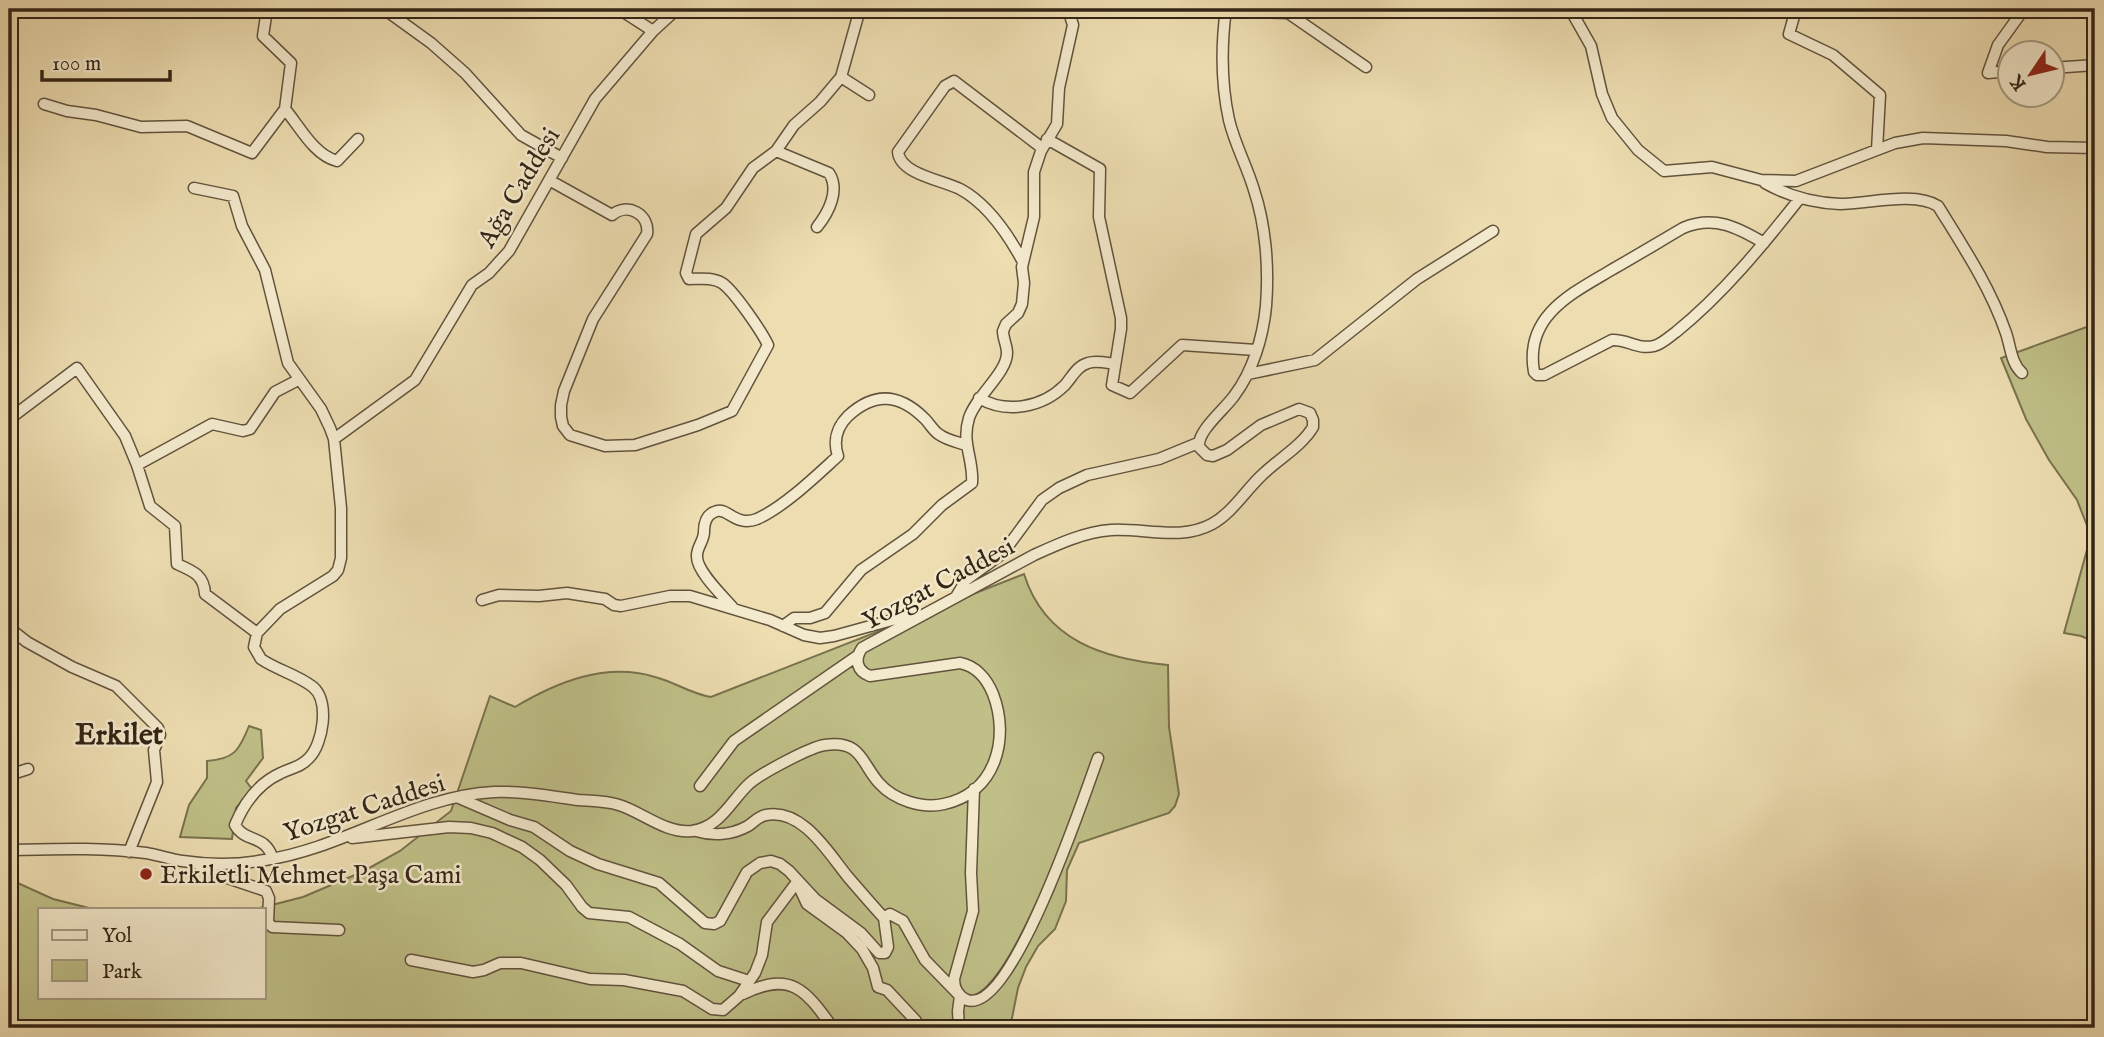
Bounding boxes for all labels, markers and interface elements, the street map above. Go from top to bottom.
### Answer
scale bar [42,38,170,82]
north arrow [1996,38,2066,108]
text: 100 m [52,51,101,78]
text: K [2004,69,2032,95]
street label: Ağa Caddesi [470,122,568,255]
street label: Yozgat Caddesi [857,530,1021,638]
district label: Erkilet [75,717,164,755]
street label: Yozgat Caddesi [280,767,449,850]
place label: Erkiletli Mehmet Paşa Cami [160,859,462,892]
marker: Erkiletli Mehmet Paşa Cami [138,866,154,882]
legend [38,908,266,998]
text: Yol [102,923,132,950]
text: Park [102,959,143,986]

